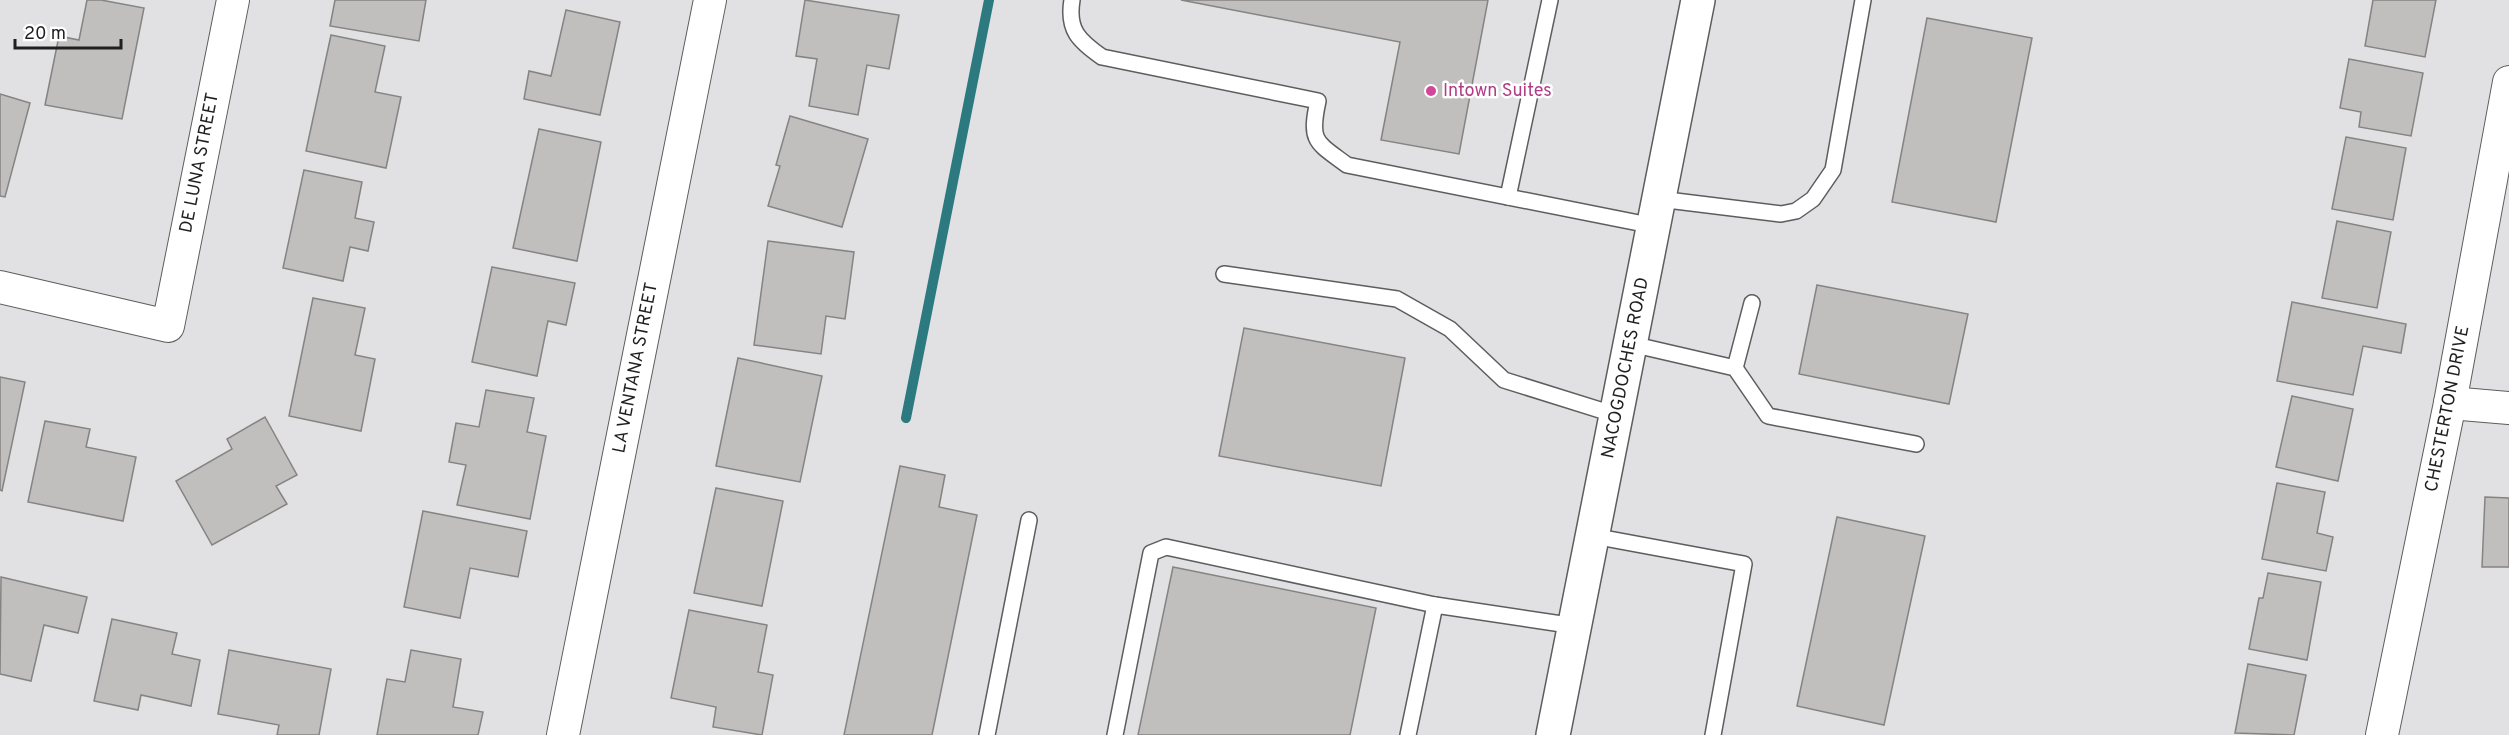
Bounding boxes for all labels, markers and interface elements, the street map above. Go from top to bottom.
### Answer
scale bar [15,12,122,50]
text: 20 m [24,23,66,46]
place label: Intown Suites [1443,80,1552,103]
marker: Intown Suites [1424,84,1438,98]
street label: DE LUNA STREET [175,91,225,235]
street label: NACOGDOCHES ROAD [1597,275,1655,461]
street label: LA VENTANA STREET [608,281,664,455]
street label: CHESTERTON DRIVE [2421,324,2475,494]

